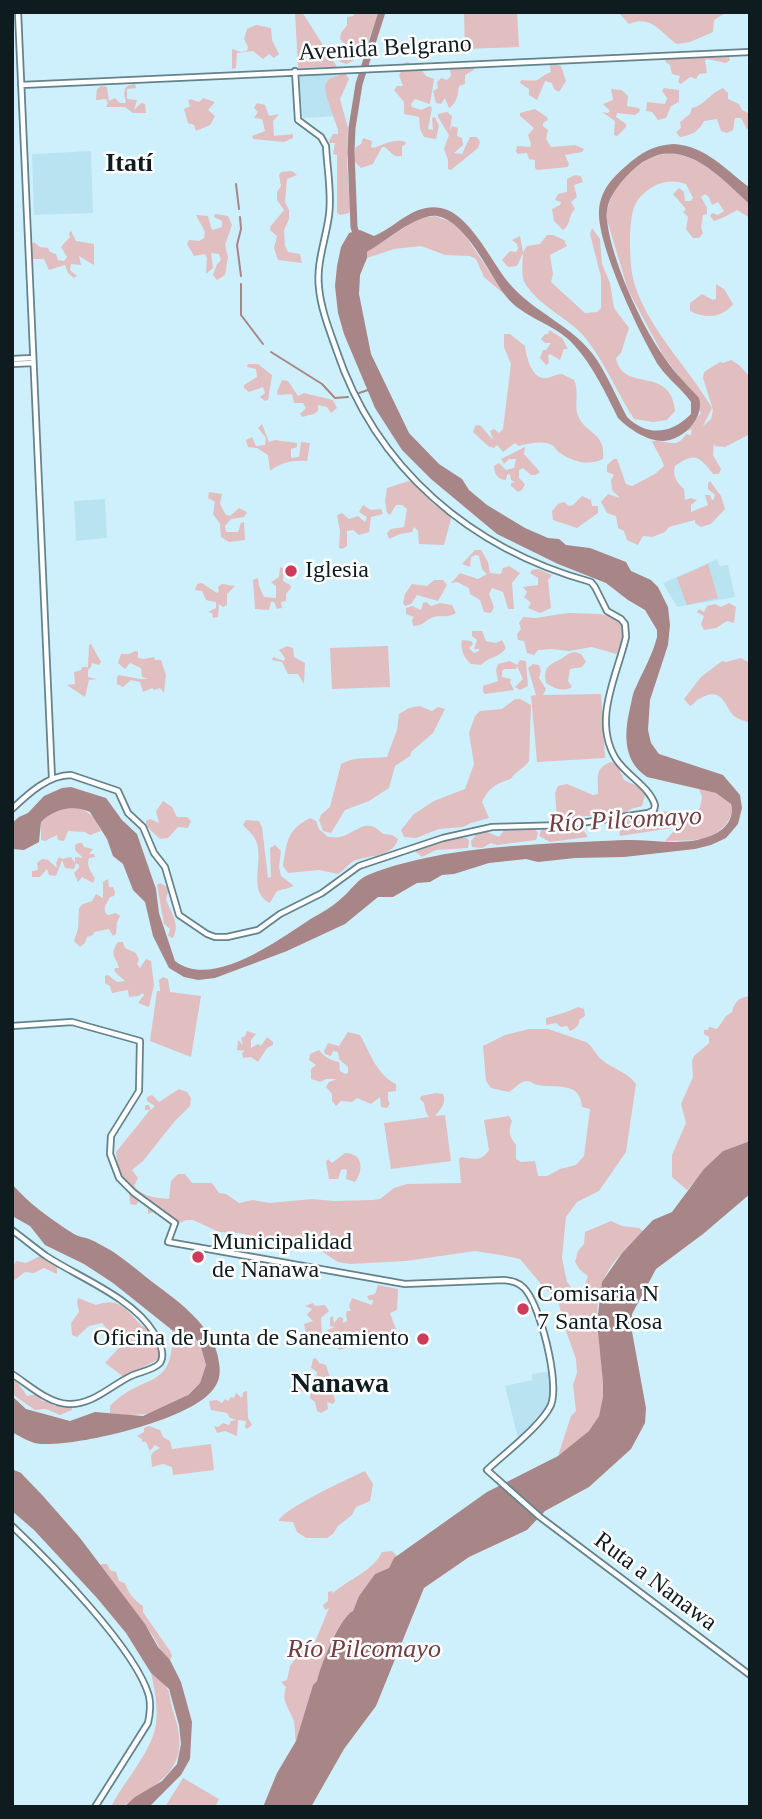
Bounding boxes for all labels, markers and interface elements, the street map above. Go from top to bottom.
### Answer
street label: Avenida Belgrano [298,30,472,68]
district label: Itatí [105,148,153,180]
place label: Iglesia [305,557,369,585]
marker: Iglesia [283,563,299,579]
water label: Río Pilcomayo [547,801,703,841]
place label: Municipalidad de Nanawa [212,1229,352,1285]
marker: Municipalidad de Nanawa [190,1249,206,1265]
place label: Comisaria N 7 Santa Rosa [537,1281,662,1337]
marker: Comisaria N 7 Santa Rosa [515,1301,531,1317]
place label: Oficina de Junta de Saneamiento [93,1325,409,1353]
marker: Oficina de Junta de Saneamiento [415,1331,431,1347]
district label: Nanawa [291,1368,389,1402]
street label: Ruta a Nanawa [588,1526,722,1638]
water label: Río Pilcomayo [287,1634,441,1666]

